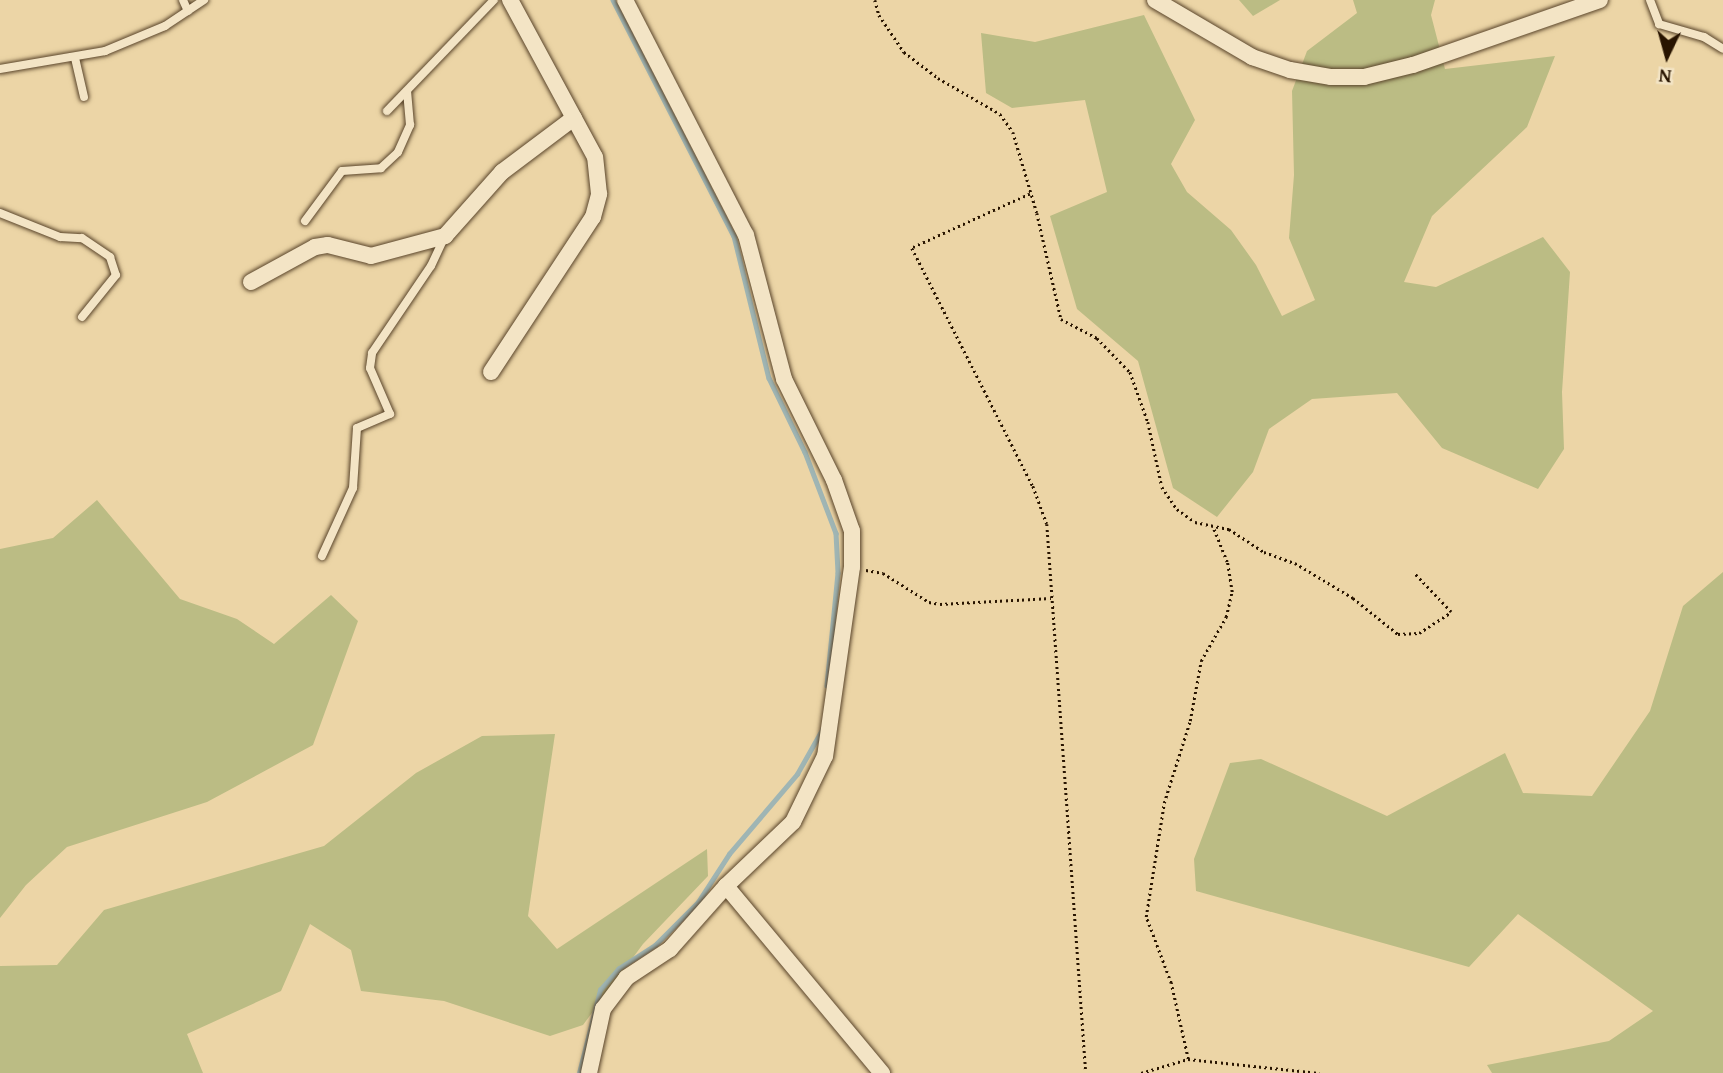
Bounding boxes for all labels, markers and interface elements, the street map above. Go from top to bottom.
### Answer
north arrow [1632,21,1702,91]
text: N [1658,62,1673,91]

